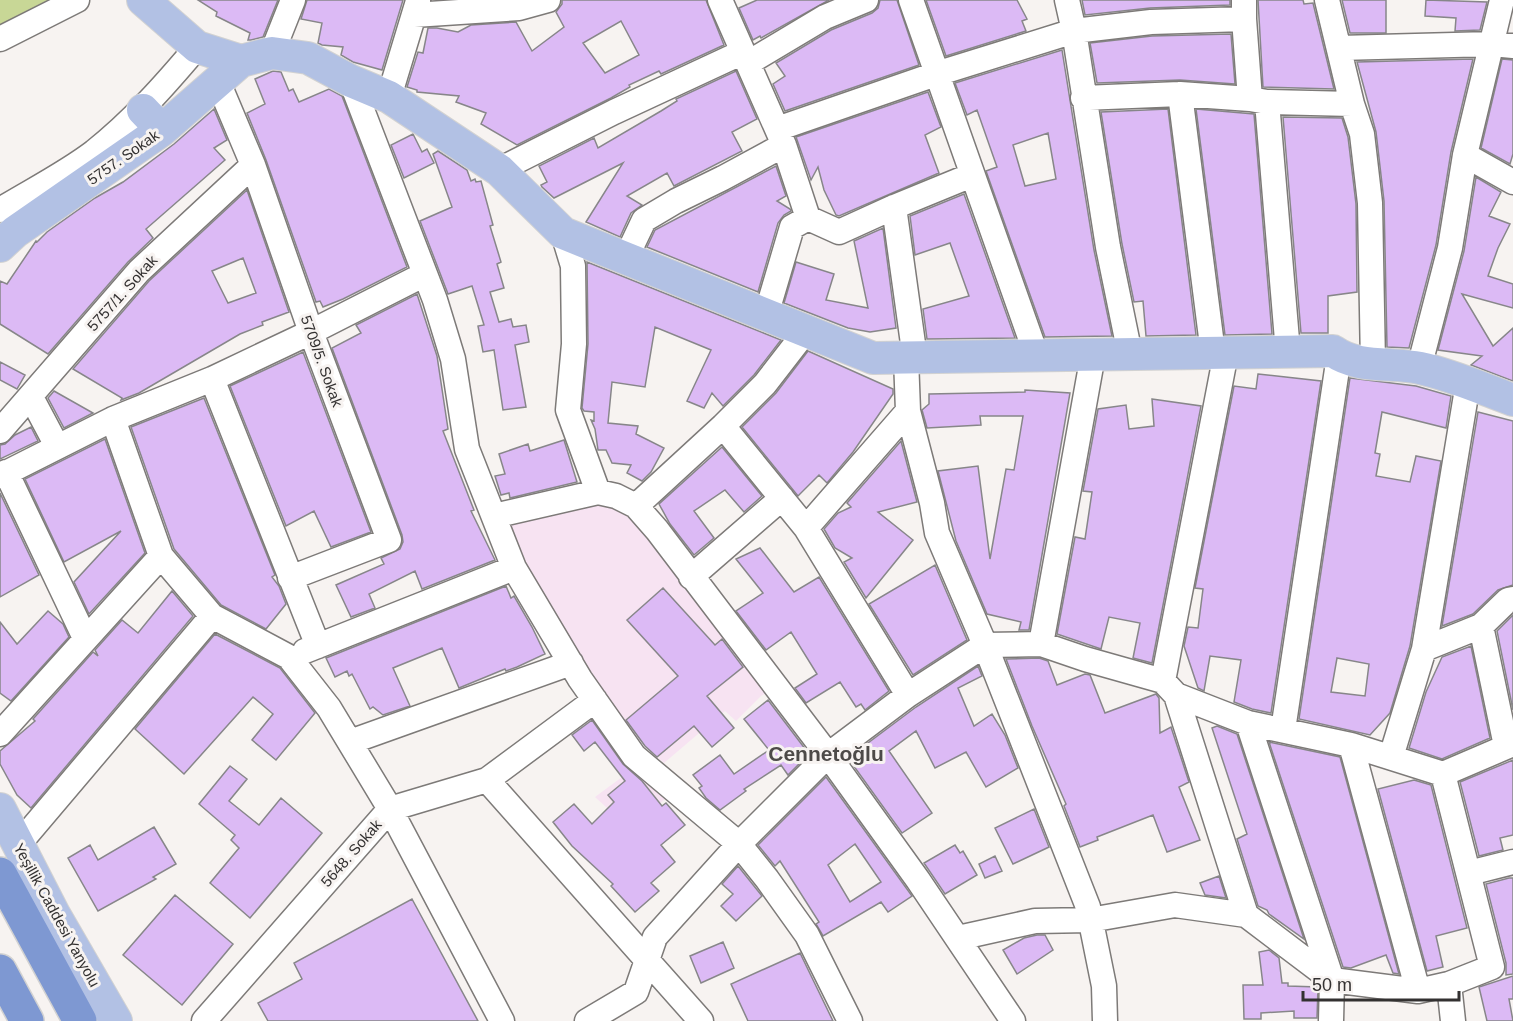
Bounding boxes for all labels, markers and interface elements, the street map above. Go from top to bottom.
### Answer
street label: 5757. Sokak [84,126,162,188]
street label: 5757/1. Sokak [84,251,161,334]
street label: 5709/5. Sokak [298,313,347,409]
district label: Cennetoğlu [768,742,884,765]
street label: 5648. Sokak [317,816,385,890]
street label: Yeşillik Caddesi Yanyolu [10,840,104,990]
scale bar [1303,964,1459,1002]
text: 50 m [1312,975,1352,995]

